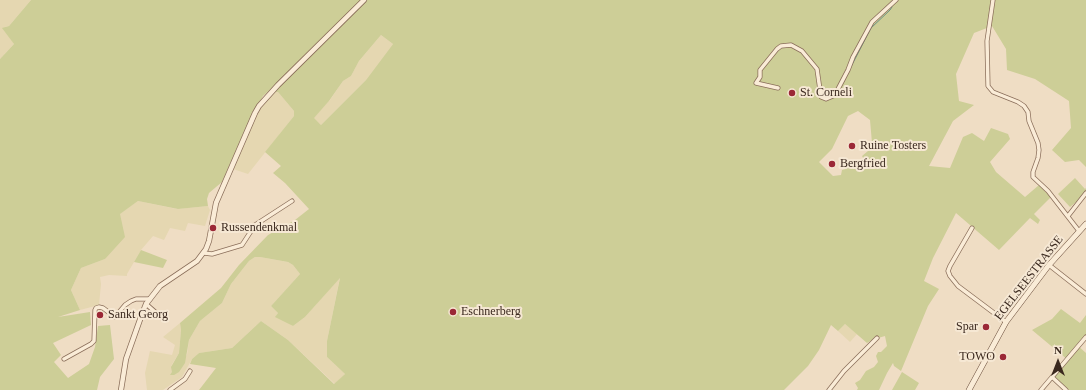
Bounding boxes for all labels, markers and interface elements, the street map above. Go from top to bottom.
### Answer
place label: St. Corneli [800,86,852,100]
marker: St. Corneli [787,88,797,98]
place label: Ruine Tosters [860,139,926,153]
marker: Ruine Tosters [847,141,857,151]
place label: Bergfried [840,157,886,171]
marker: Bergfried [827,159,837,169]
place label: Russendenkmal [221,221,297,235]
marker: Russendenkmal [208,223,218,233]
street label: EGELSEESTRASSE [992,233,1066,323]
place label: Eschnerberg [461,305,521,319]
marker: Eschnerberg [448,307,458,317]
place label: Sankt Georg [108,308,168,322]
marker: Sankt Georg [95,310,105,320]
place label: Spar [956,320,978,334]
marker: Spar [981,322,991,332]
north arrow [1038,342,1078,382]
text: N [1054,344,1062,356]
place label: TOWO [959,350,995,364]
marker: TOWO [998,352,1008,362]

